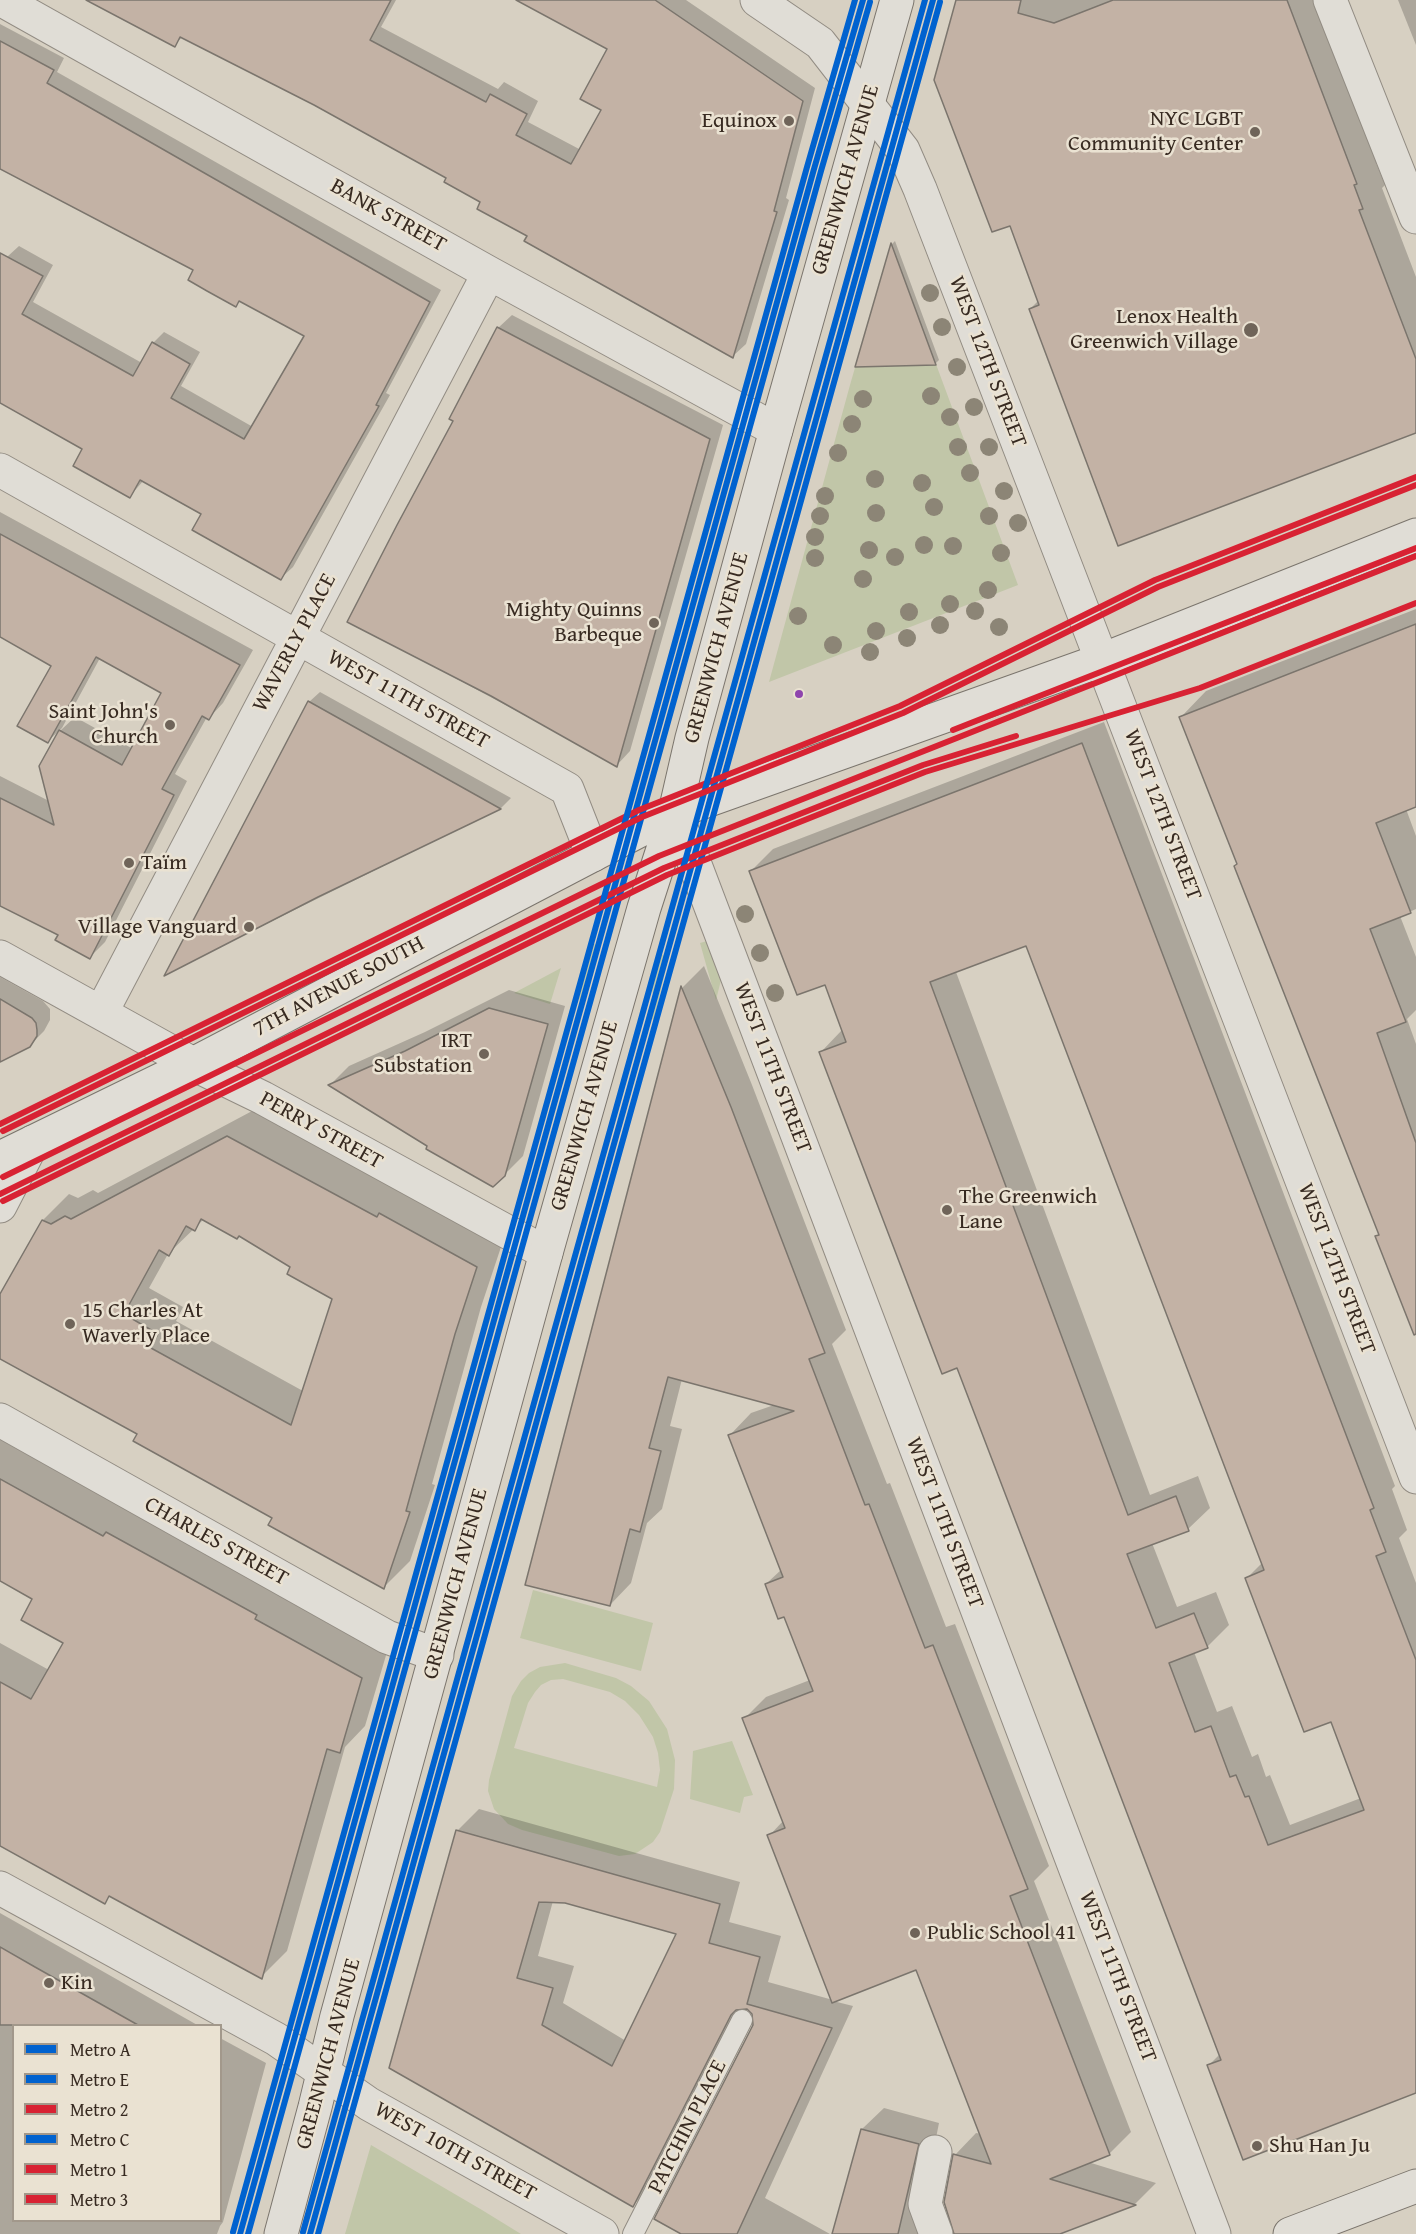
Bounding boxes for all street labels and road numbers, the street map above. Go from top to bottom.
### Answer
street label: GREENWICH AVENUE [806,82,886,278]
street label: BANK STREET [325,173,451,259]
street label: WEST 12TH STREET [942,273,1032,451]
street label: GREENWICH AVENUE [679,550,755,746]
street label: WAVERLY PLACE [247,569,343,717]
street label: WEST 11TH STREET [322,645,494,755]
street label: WEST 12TH STREET [1117,726,1207,904]
street label: 7TH AVENUE SOUTH [249,931,429,1043]
street label: WEST 11TH STREET [727,979,817,1157]
street label: GREENWICH AVENUE [545,1018,625,1214]
street label: PERRY STREET [255,1086,387,1176]
street label: WEST 12TH STREET [1291,1180,1381,1358]
street label: WEST 11TH STREET [899,1434,989,1612]
street label: GREENWICH AVENUE [418,1486,494,1682]
street label: CHARLES STREET [139,1492,293,1592]
street label: WEST 11TH STREET [1072,1888,1162,2066]
street label: GREENWICH AVENUE [291,1956,367,2152]
street label: PATCHIN PLACE [643,2056,733,2198]
street label: WEST 10TH STREET [369,2097,541,2207]

